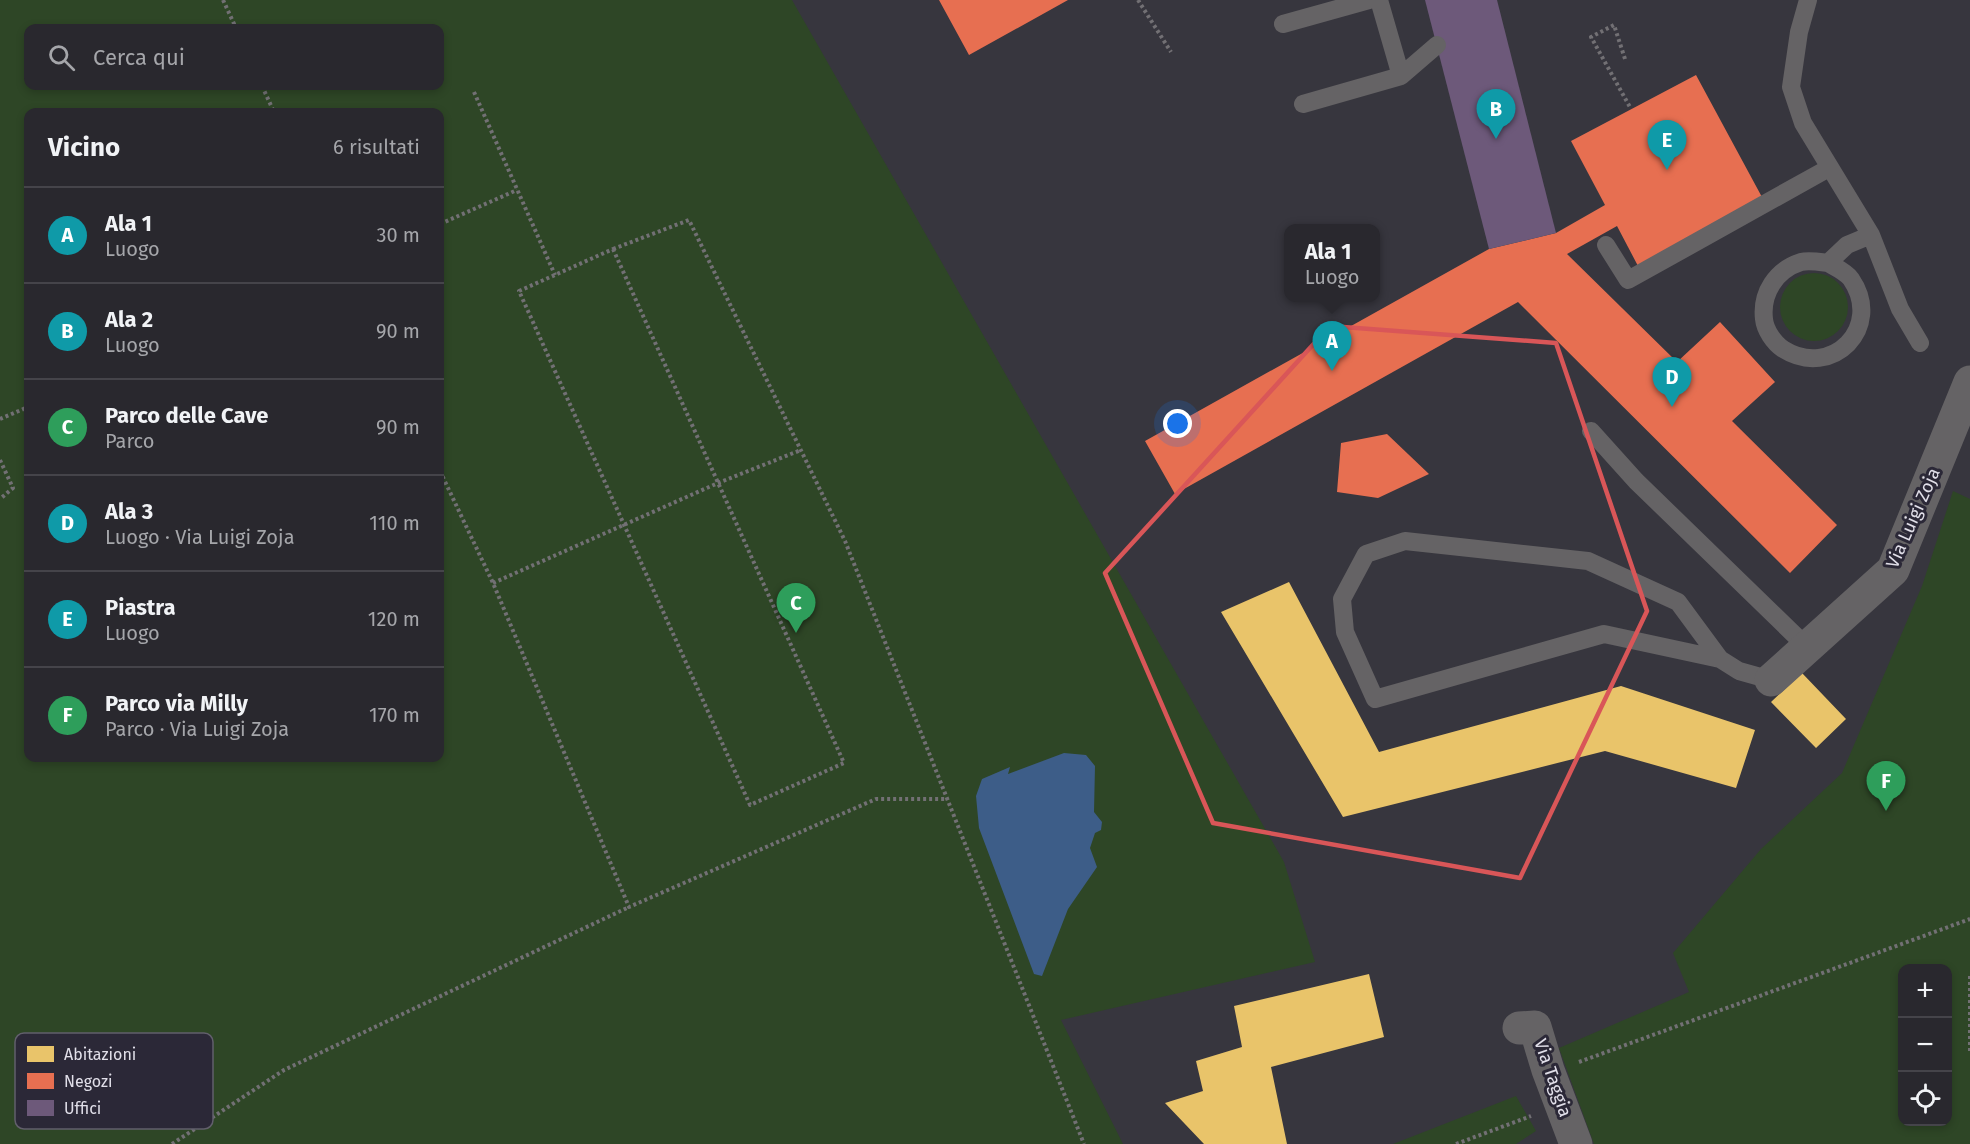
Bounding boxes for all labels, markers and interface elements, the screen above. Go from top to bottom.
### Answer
search box [24,24,444,90]
icon: search [45,41,78,74]
text: Cerca qui [93,44,185,71]
pin: B [1476,90,1516,139]
pin: E [1648,120,1686,170]
text: Vicino [48,132,120,163]
text: 6 risultati [333,135,420,159]
text: Ala 1 [105,210,152,237]
text: A [62,223,73,247]
text: 30 m [376,223,420,247]
popup [1284,224,1380,302]
text: Luogo [105,237,160,261]
text: Ala 1 [1305,238,1352,265]
text: Luogo [1305,265,1359,289]
text: Ala 2 [105,306,153,333]
text: B [61,319,74,343]
text: 90 m [376,319,420,343]
pin: A [1312,322,1352,371]
text: Luogo [105,333,160,357]
pin: D [1652,358,1692,407]
text: Parco delle Cave [105,402,269,429]
your location [1163,409,1192,438]
text: C [62,415,73,439]
text: 90 m [376,415,420,439]
text: Parco [105,429,154,453]
street label: Via Luigi Zoja [1881,464,1945,572]
text: Ala 3 [105,498,153,525]
text: D [61,511,74,535]
text: 110 m [369,511,420,535]
text: Luogo · Via Luigi Zoja [105,525,295,549]
pin: C [776,584,816,633]
text: Piastra [105,594,175,621]
text: E [62,607,73,631]
text: 120 m [368,607,420,631]
text: Luogo [105,621,160,645]
text: Parco via Milly [105,690,248,717]
text: F [63,703,72,727]
text: 170 m [369,703,420,727]
text: Parco · Via Luigi Zoja [105,717,289,741]
pin: F [1866,762,1906,811]
map controls [1898,964,1952,1126]
button: + [1898,964,1952,1018]
button: − [1898,1018,1952,1072]
legend [15,1033,213,1129]
street label: Via Taggia [1529,1036,1577,1120]
text: Abitazioni [64,1045,136,1064]
text: Negozi [64,1072,112,1091]
button: locate [1898,1072,1952,1126]
text: Uffici [64,1099,101,1118]

